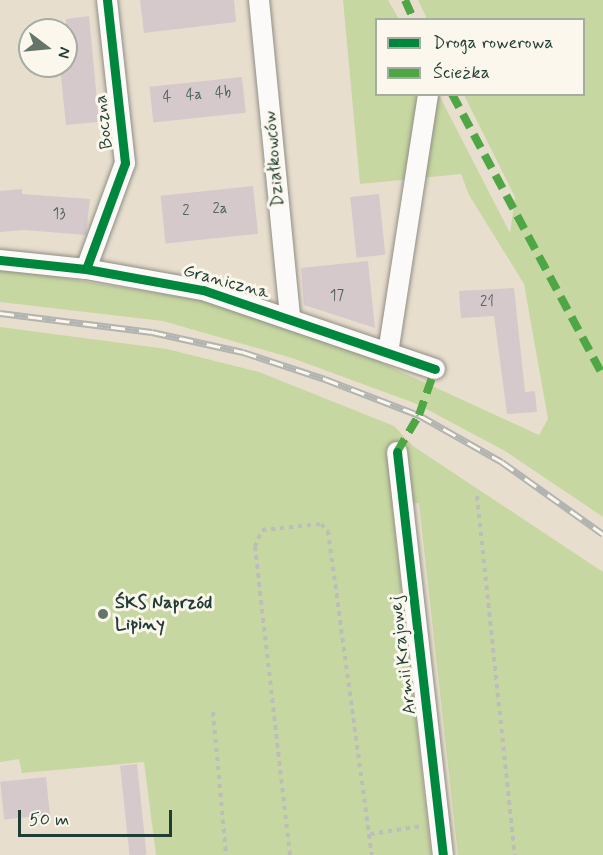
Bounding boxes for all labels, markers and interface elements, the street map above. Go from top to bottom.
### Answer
north arrow [18,18,78,78]
legend [375,18,585,96]
text: Droga rowerowa [433,31,553,55]
text: N [52,45,75,61]
text: Ścieżka [433,61,490,85]
house number: 4b [215,85,231,103]
house number: 4a [186,87,202,105]
house number: 4 [163,89,171,107]
street label: Boczna [90,94,118,150]
street label: Działkowców [259,110,289,208]
house number: 2a [212,201,228,219]
house number: 2 [182,203,190,221]
house number: 13 [52,206,66,224]
street label: Graniczna [181,260,271,304]
house number: 17 [330,288,344,306]
house number: 21 [480,294,494,312]
place label: ŚKS Naprzód Lipiny [115,593,214,636]
street label: Armii Krajowej [385,594,421,716]
marker: ŚKS Naprzód Lipiny [96,607,110,621]
scale bar [21,798,176,836]
text: 50 m [29,808,69,832]

